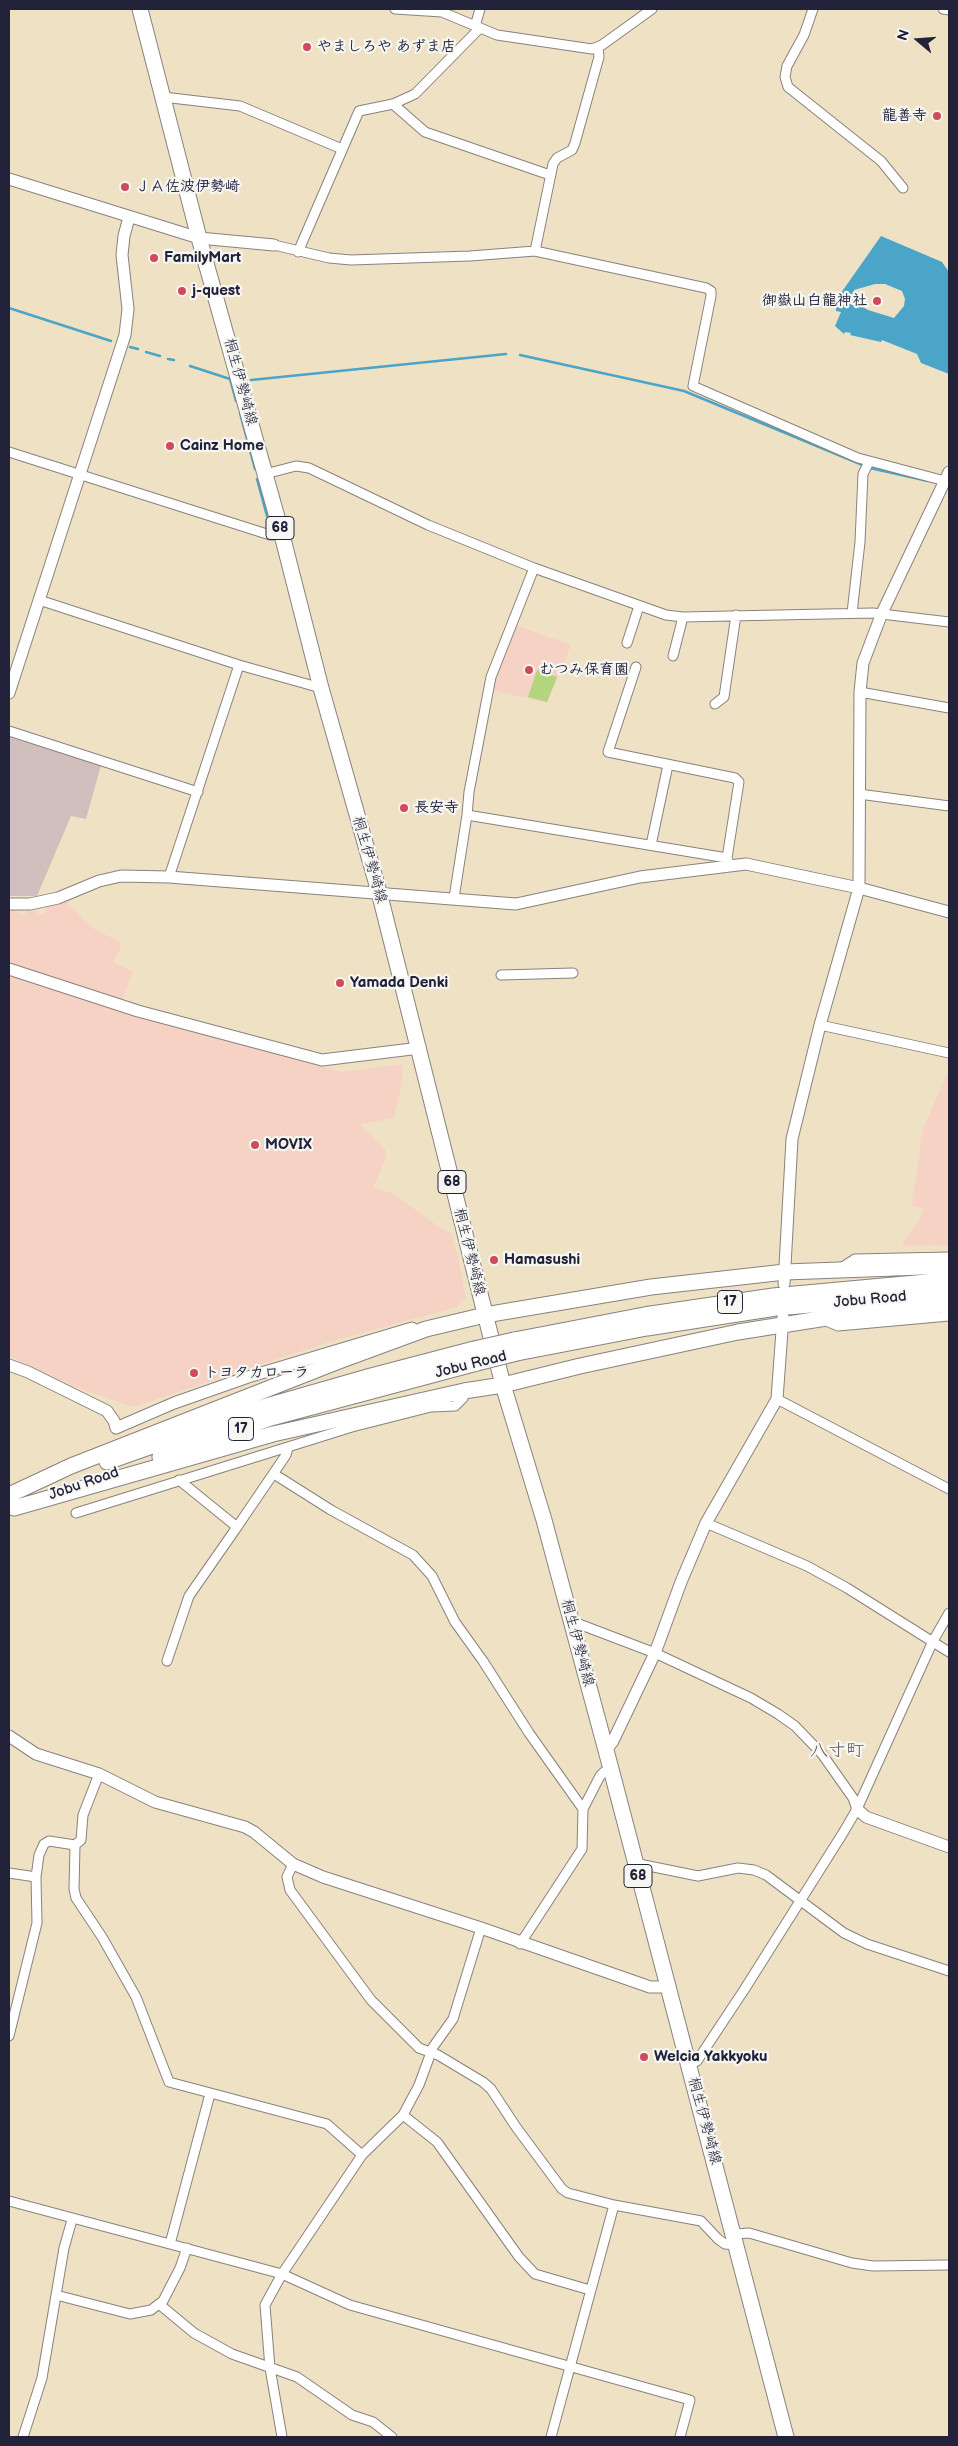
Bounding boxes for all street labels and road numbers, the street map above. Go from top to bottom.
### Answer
street label: 桐生伊勢崎線 [220,336,260,428]
road number: 68 [266,516,294,540]
street label: 桐生伊勢崎線 [348,814,390,906]
road number: 68 [438,1170,466,1194]
street label: 桐生伊勢崎線 [449,1206,489,1298]
street label: Jobu Road [833,1288,907,1312]
road number: 17 [718,1290,742,1314]
street label: Jobu Road [433,1347,509,1383]
road number: 17 [228,1418,254,1440]
street label: Jobu Road [47,1464,121,1504]
street label: 桐生伊勢崎線 [557,1597,597,1689]
road number: 68 [624,1864,652,1888]
street label: 桐生伊勢崎線 [684,2075,724,2167]

